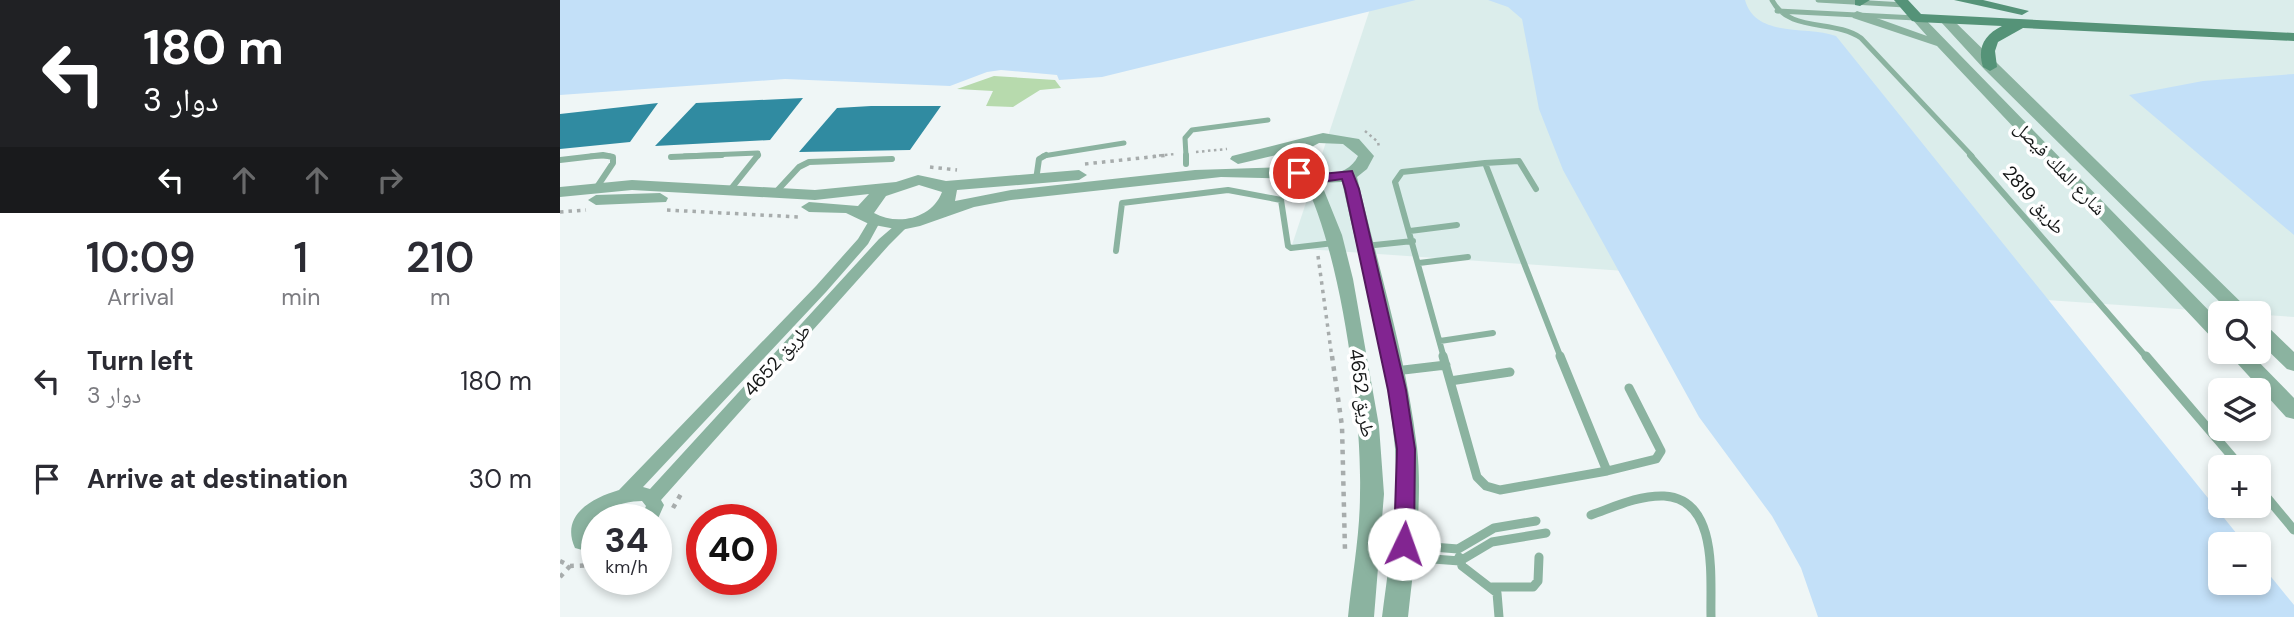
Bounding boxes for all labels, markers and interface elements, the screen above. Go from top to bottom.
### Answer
text: 180 m [143,15,284,79]
icon: left [28,28,119,119]
text: دوار 3 [143,79,219,121]
street label: شارع الملك فيصل [2009,115,2111,221]
pin [1269,143,1329,203]
icon: arrive [1280,154,1318,192]
street label: طريق 2819 [1997,160,2071,240]
icon: left [152,161,190,199]
icon: ahead [225,161,263,199]
icon: ahead [298,161,336,199]
icon: right [371,161,409,199]
text: 10:09 [86,230,196,285]
text: 1 [294,230,308,285]
text: 210 [406,230,474,285]
text: Arrival [107,282,174,312]
text: min [281,282,320,312]
text: m [430,282,450,312]
map controls [2208,301,2271,595]
button: search [2208,301,2271,364]
street label: طريق 4652 [738,318,816,402]
text: Turn left [87,344,194,378]
street label: طريق 4652 [1343,347,1381,439]
icon: left [28,362,66,400]
text: 180 m [460,364,532,398]
button: layers [2208,378,2271,441]
text: دوار 3 [87,380,141,410]
button: + [2208,455,2271,518]
icon: arrive [28,460,66,498]
text: Arrive at destination [87,462,348,496]
text: 30 m [469,462,532,496]
speed limit sign: 40 [686,504,777,595]
position arrow [1367,507,1441,581]
text: 34 [605,517,648,563]
button: − [2208,532,2271,595]
text: km/h [605,555,648,579]

